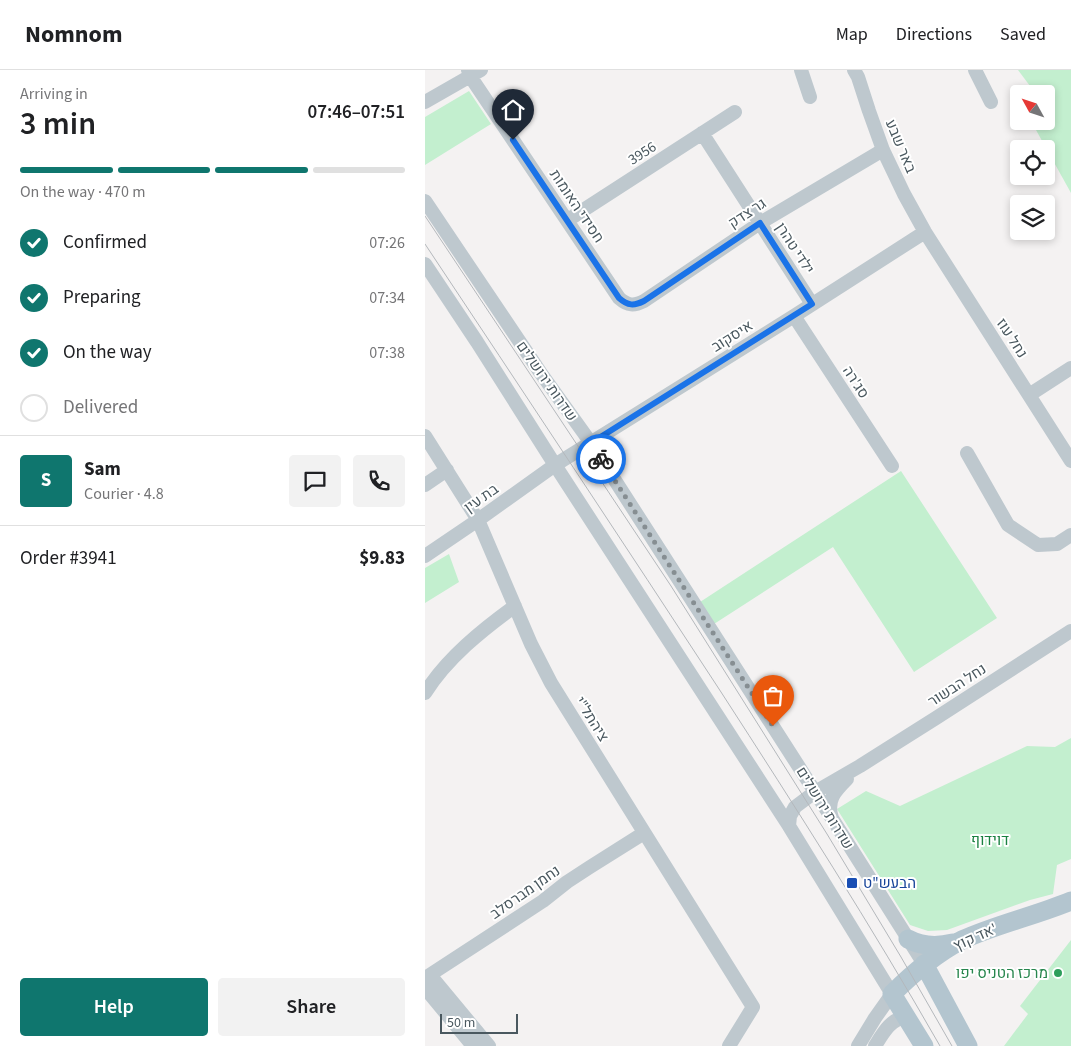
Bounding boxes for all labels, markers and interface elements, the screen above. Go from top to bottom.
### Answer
text: Nomnom [25,17,122,52]
text: Map [836,22,868,47]
text: Directions [896,22,972,47]
text: Saved [1000,22,1046,47]
text: Arriving in [20,83,88,105]
north arrow [1010,85,1055,130]
map controls [1010,85,1055,240]
pin [492,89,534,140]
icon: home [499,96,527,124]
text: 07:46–07:51 [307,99,405,126]
text: 3 min [20,101,96,147]
street label: באר שבע [880,116,921,176]
street label: 3956 [624,136,660,170]
button: locate [1010,140,1055,185]
street label: חסידי האומות [544,165,609,247]
text: On the way · 470 m [20,181,145,203]
street label: גר צדק [724,193,771,234]
button: layers [1010,195,1055,240]
street label: ילדי טהרן [770,219,819,278]
icon: check [20,229,48,257]
text: Confirmed [63,229,147,256]
text: 07:26 [369,232,405,254]
icon: check [20,284,48,312]
text: Preparing [63,284,141,311]
text: 07:34 [369,287,405,309]
street label: נחל עוז [991,314,1032,362]
street label: איסקוב [707,316,757,357]
street label: שדרות ירושלים [511,337,582,426]
icon: check [20,339,48,367]
text: On the way [63,339,152,366]
text: 07:38 [369,342,405,364]
street label: סג'רה [837,362,874,403]
text: Delivered [63,394,138,421]
courier [576,434,626,484]
icon: bike [587,445,615,473]
button: chat [289,455,341,507]
button: phone [353,455,405,507]
text: Sam [84,456,121,483]
text: S [41,467,51,494]
street label: בת עין [460,479,503,518]
text: Courier · 4.8 [84,483,164,505]
text: Order #3941 [20,545,117,572]
text: $9.83 [359,545,405,572]
street label: נחל הבשור [924,659,991,712]
pin [752,675,794,726]
icon: bag [759,682,787,710]
street label: ציהתל"י [570,693,614,746]
street label: שדרות ירושלים [791,763,858,854]
park label: דוידוף [971,830,1009,851]
street label: נחמן מברסלב [486,860,565,924]
place label: הבעש"ט [863,873,916,894]
marker: הבעש"ט [845,876,859,890]
street label: אד קוץ' [950,919,1000,956]
place label: מרכז הטניס יפו [956,963,1048,984]
marker: מרכז הטניס יפו [1052,967,1064,979]
button: Help [20,978,208,1036]
button: Share [218,978,405,1036]
scale bar [440,1011,517,1034]
text: 50 m [447,1013,475,1033]

